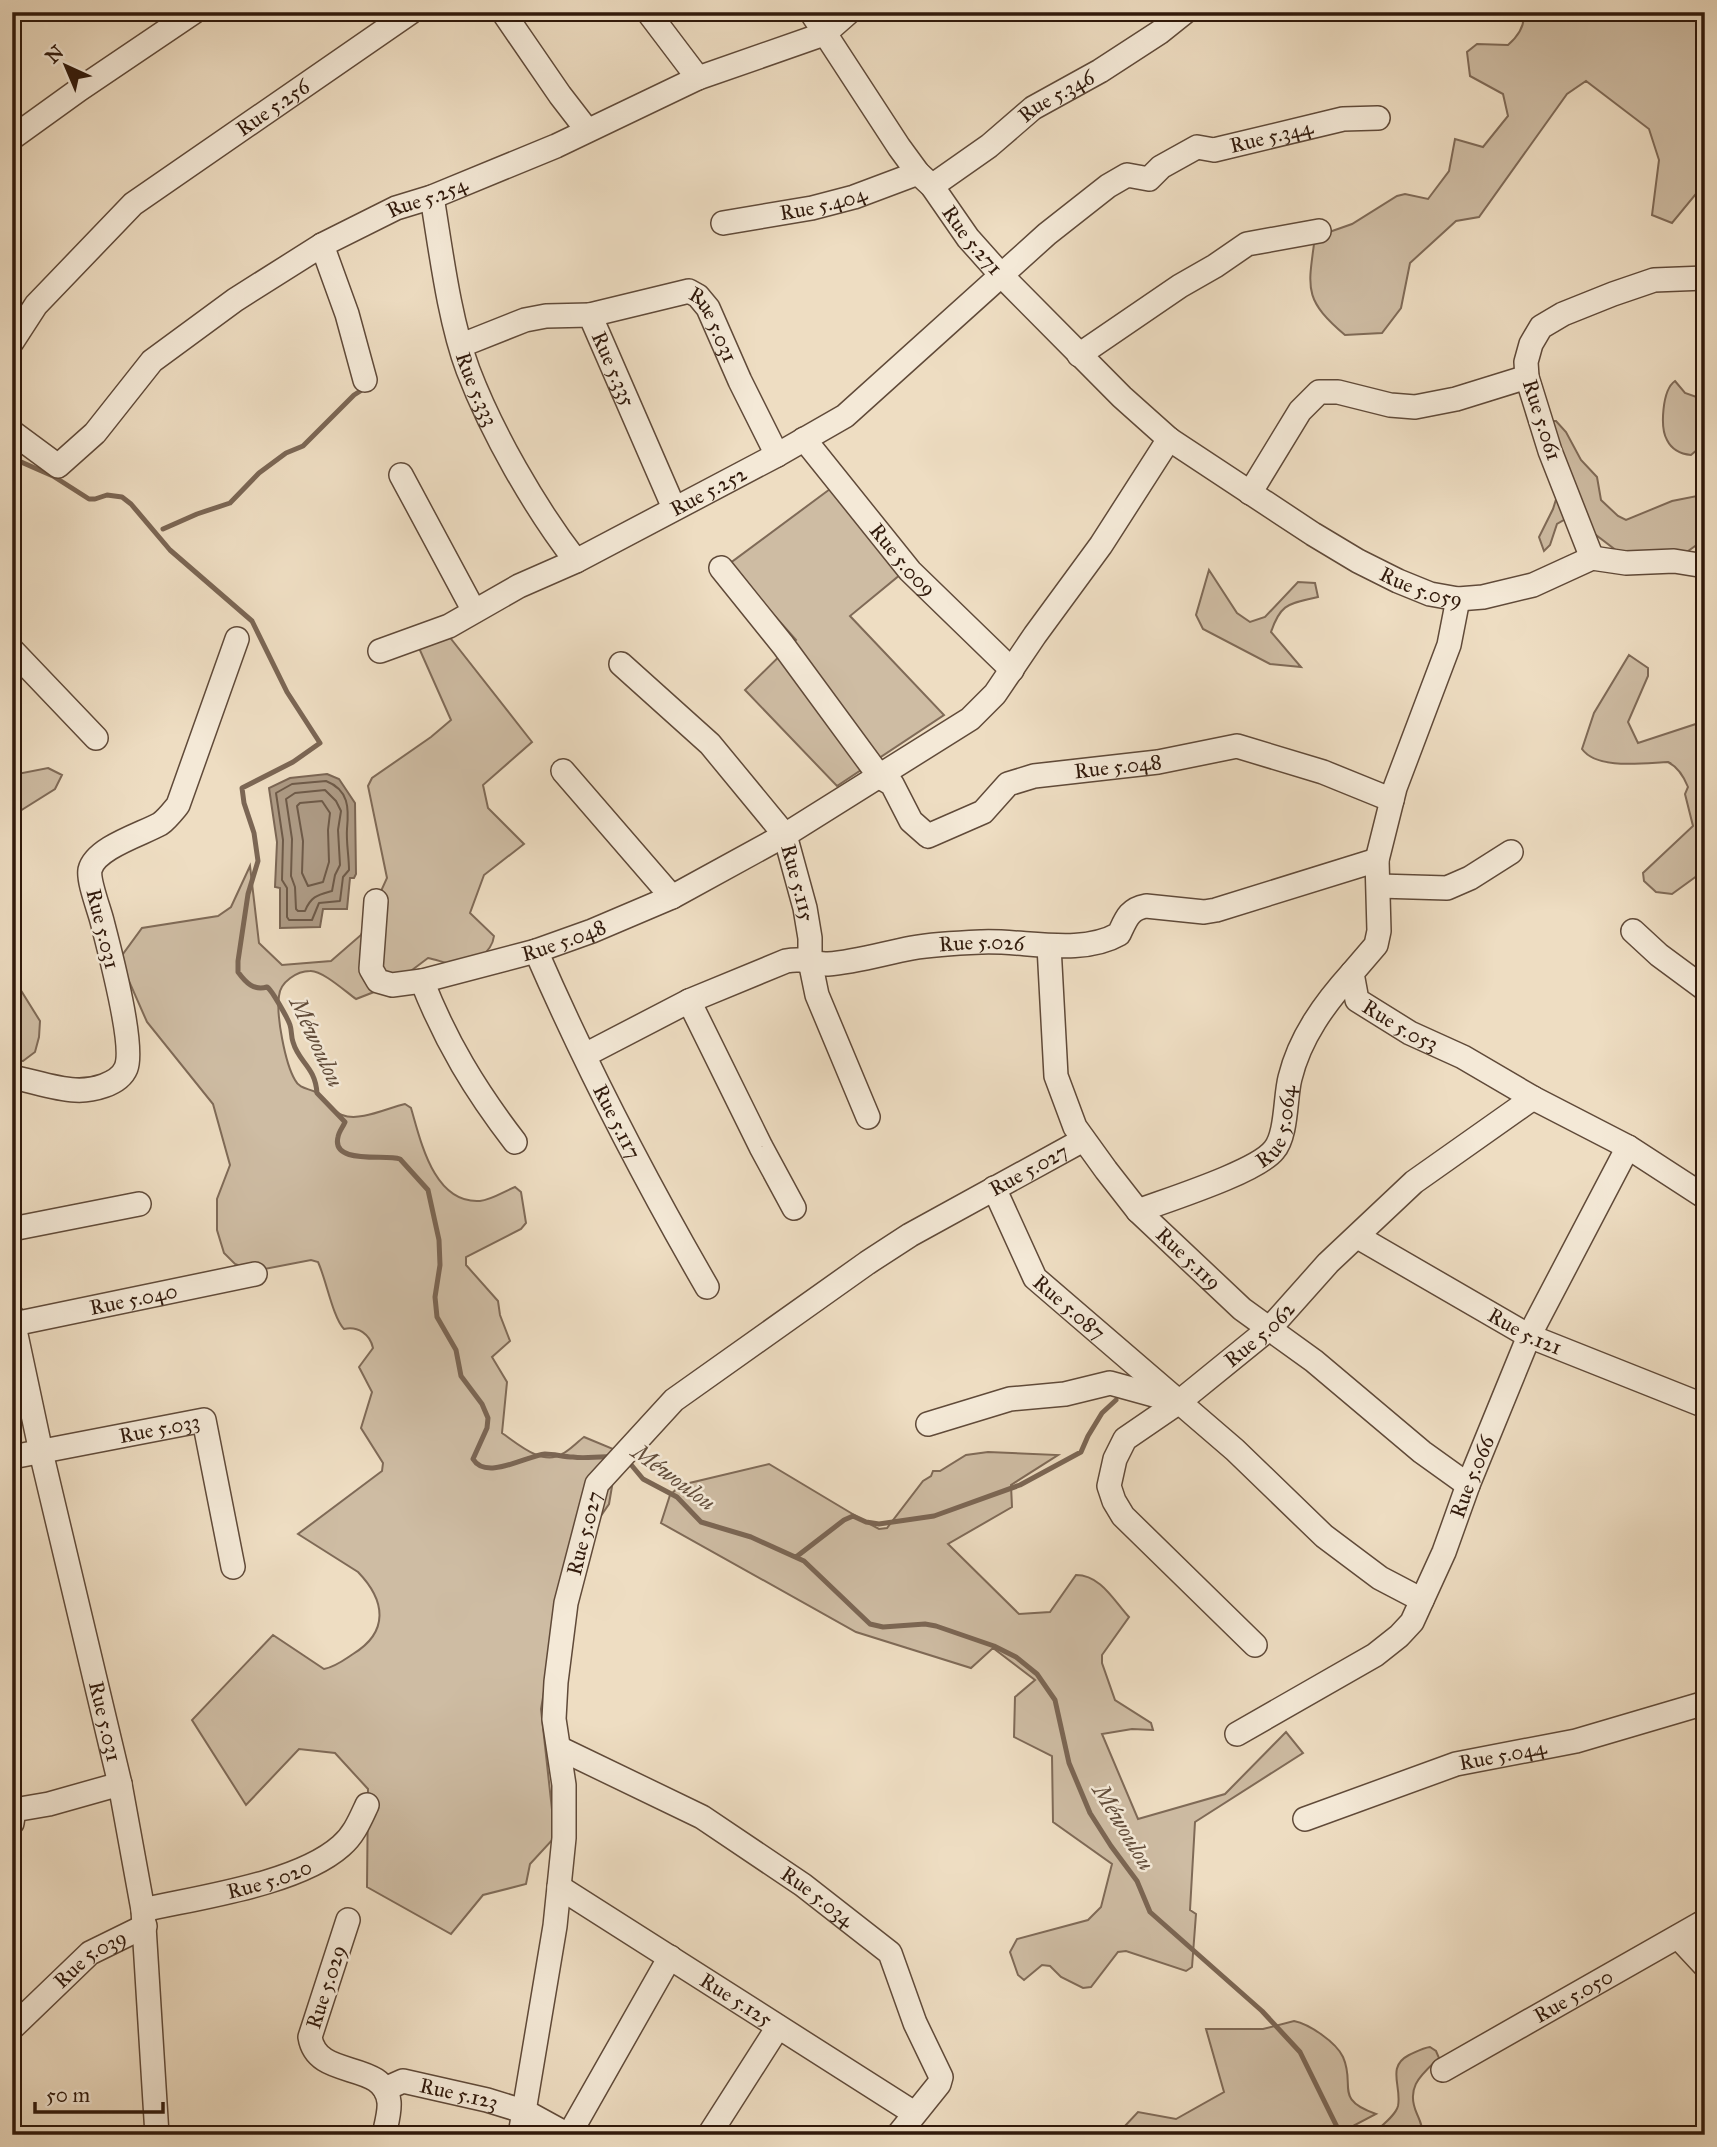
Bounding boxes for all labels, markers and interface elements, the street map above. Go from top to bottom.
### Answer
north arrow [32,32,102,102]
text: N [41,40,68,68]
street label: Rue 5.346 [1013,63,1100,128]
street label: Rue 5.256 [231,72,315,142]
street label: Rue 5.344 [1227,113,1317,159]
street label: Rue 5.254 [382,170,472,224]
street label: Rue 5.404 [778,180,872,226]
street label: Rue 5.271 [936,200,1008,280]
street label: Rue 5.031 [685,281,743,366]
street label: Rue 5.335 [586,327,641,411]
street label: Rue 5.333 [450,349,504,431]
street label: Rue 5.061 [1517,376,1567,464]
street label: Rue 5.252 [666,460,752,522]
street label: Rue 5.009 [864,518,941,602]
street label: Rue 5.059 [1375,561,1464,613]
street label: Rue 5.048 [1073,749,1163,784]
street label: Rue 5.115 [775,841,820,923]
street label: Rue 5.031 [81,886,125,972]
street label: Rue 5.048 [519,914,610,967]
street label: Rue 5.026 [938,929,1027,957]
water label: Méwoulou [283,991,350,1092]
street label: Rue 5.053 [1358,994,1442,1057]
street label: Rue 5.117 [587,1080,647,1164]
street label: Rue 5.064 [1251,1083,1301,1174]
street label: Rue 5.027 [985,1138,1072,1202]
street label: Rue 5.119 [1150,1222,1227,1296]
street label: Rue 5.087 [1028,1269,1111,1346]
street label: Rue 5.040 [87,1277,180,1321]
street label: Rue 5.062 [1219,1296,1301,1373]
street label: Rue 5.121 [1483,1302,1566,1361]
street label: Rue 5.033 [117,1408,202,1449]
street label: Rue 5.066 [1444,1430,1500,1521]
water label: Méwoulou [625,1436,721,1517]
street label: Rue 5.027 [561,1488,608,1578]
street label: Rue 5.031 [83,1679,127,1764]
street label: Rue 5.044 [1457,1734,1550,1776]
water label: Méwoulou [1086,1777,1161,1875]
street label: Rue 5.020 [224,1854,316,1905]
street label: Rue 5.034 [776,1861,860,1934]
street label: Rue 5.039 [48,1924,131,1994]
street label: Rue 5.029 [300,1942,352,2032]
street label: Rue 5.050 [1529,1963,1618,2029]
street label: Rue 5.125 [695,1967,777,2033]
scale bar [35,2070,163,2114]
street label: Rue 5.123 [417,2072,501,2116]
text: 50 m [46,2082,91,2108]

